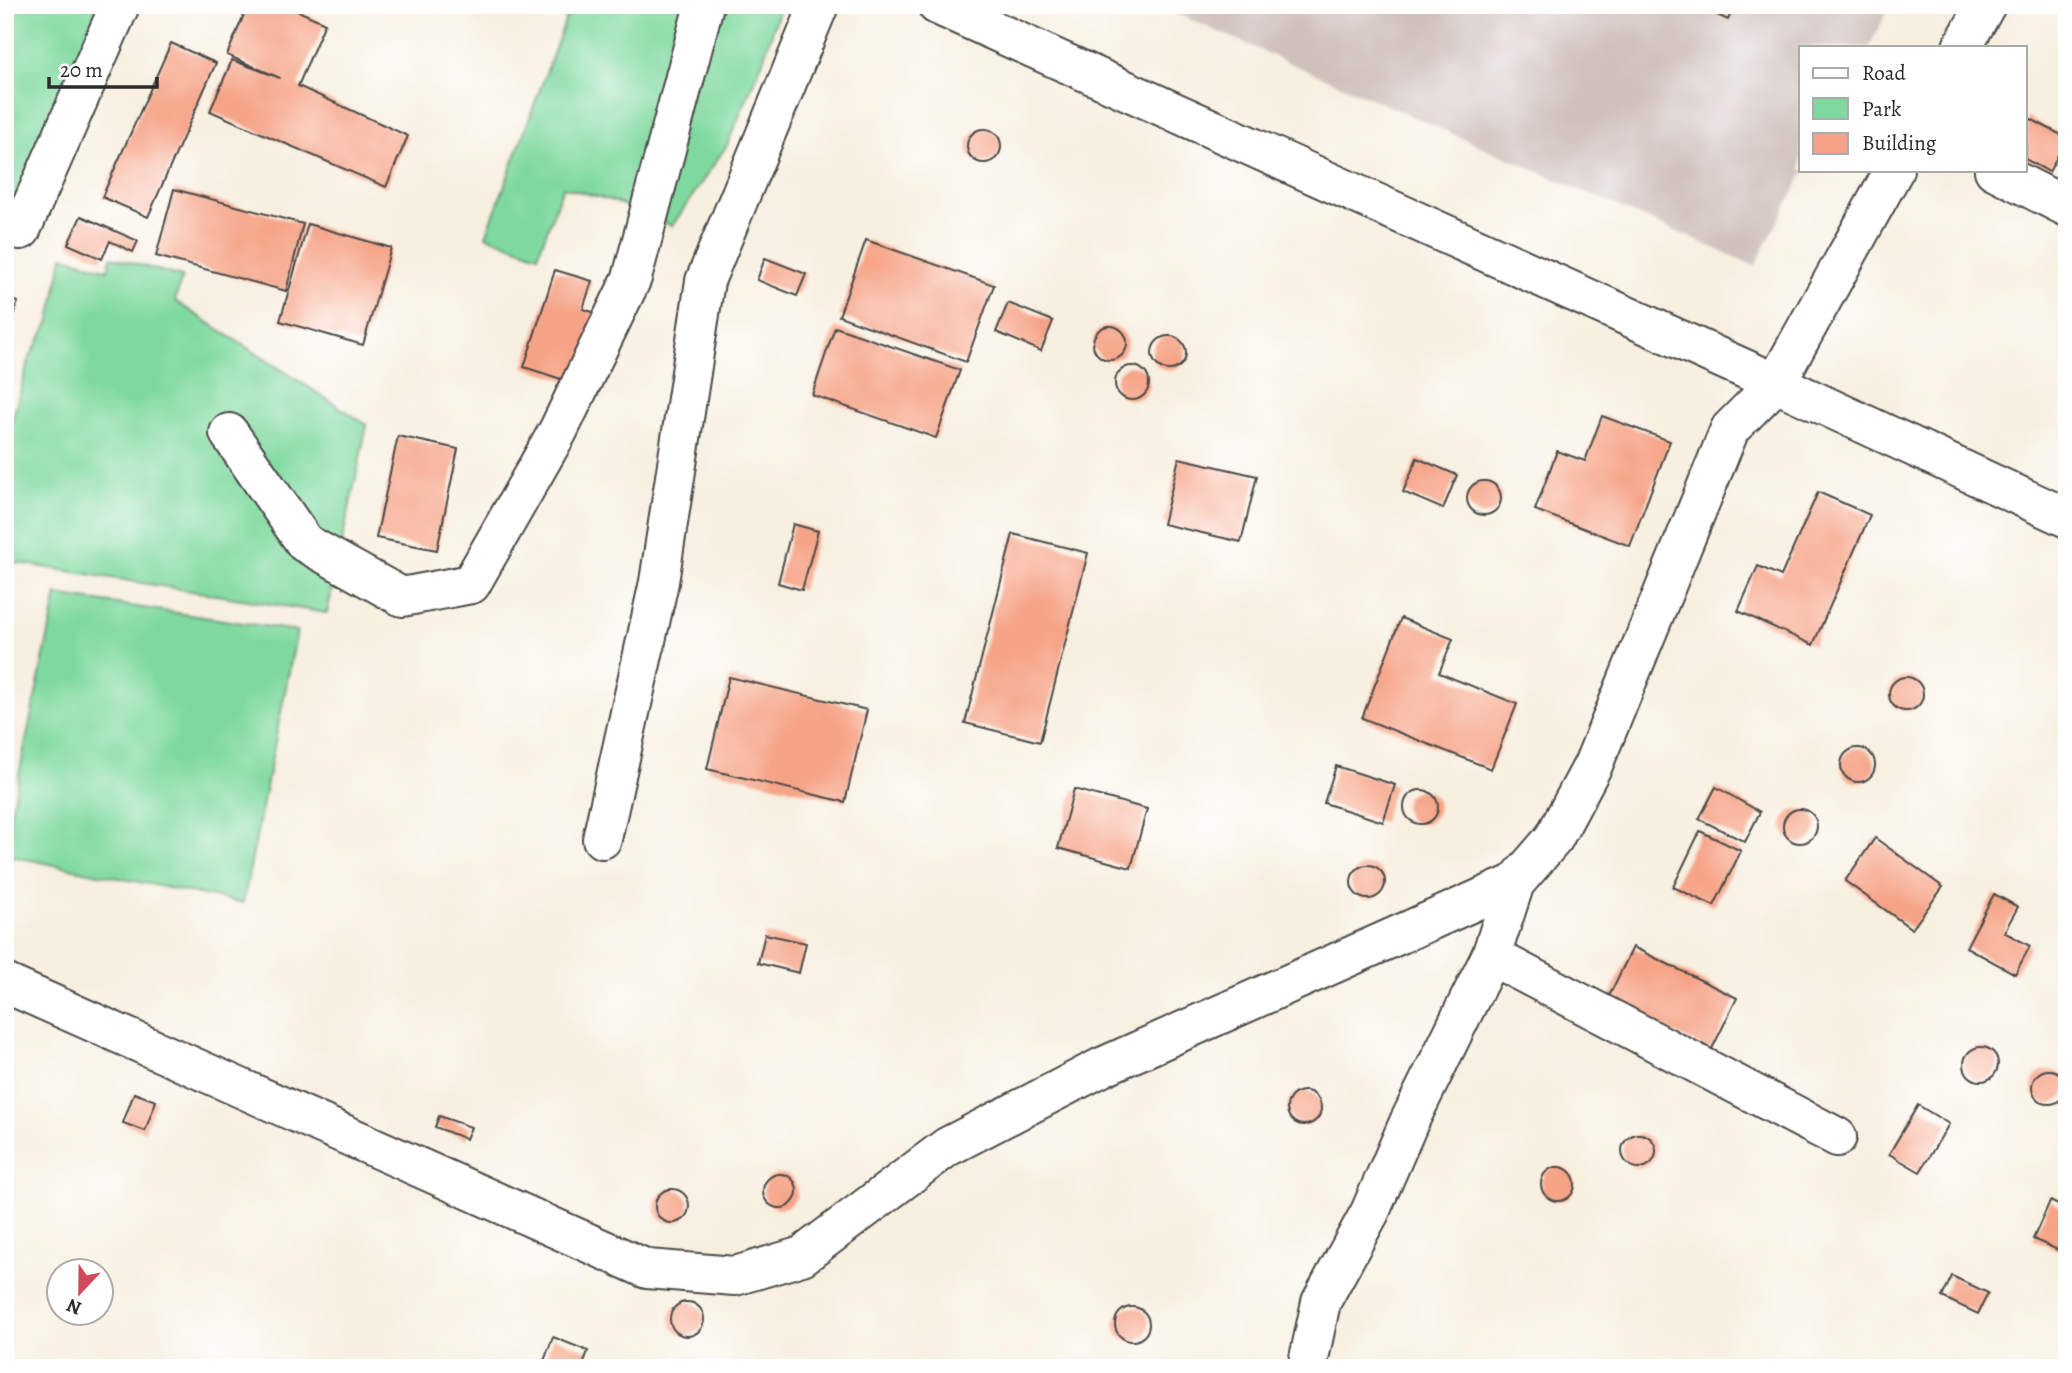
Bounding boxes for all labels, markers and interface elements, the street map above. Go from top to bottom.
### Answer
scale bar [49,46,158,90]
legend [1799,46,2026,172]
text: 20 m [60,56,103,84]
text: Road [1862,59,1906,87]
text: Park [1862,95,1902,123]
text: Building [1862,129,1937,157]
north arrow [46,1258,116,1328]
text: N [63,1292,85,1321]

